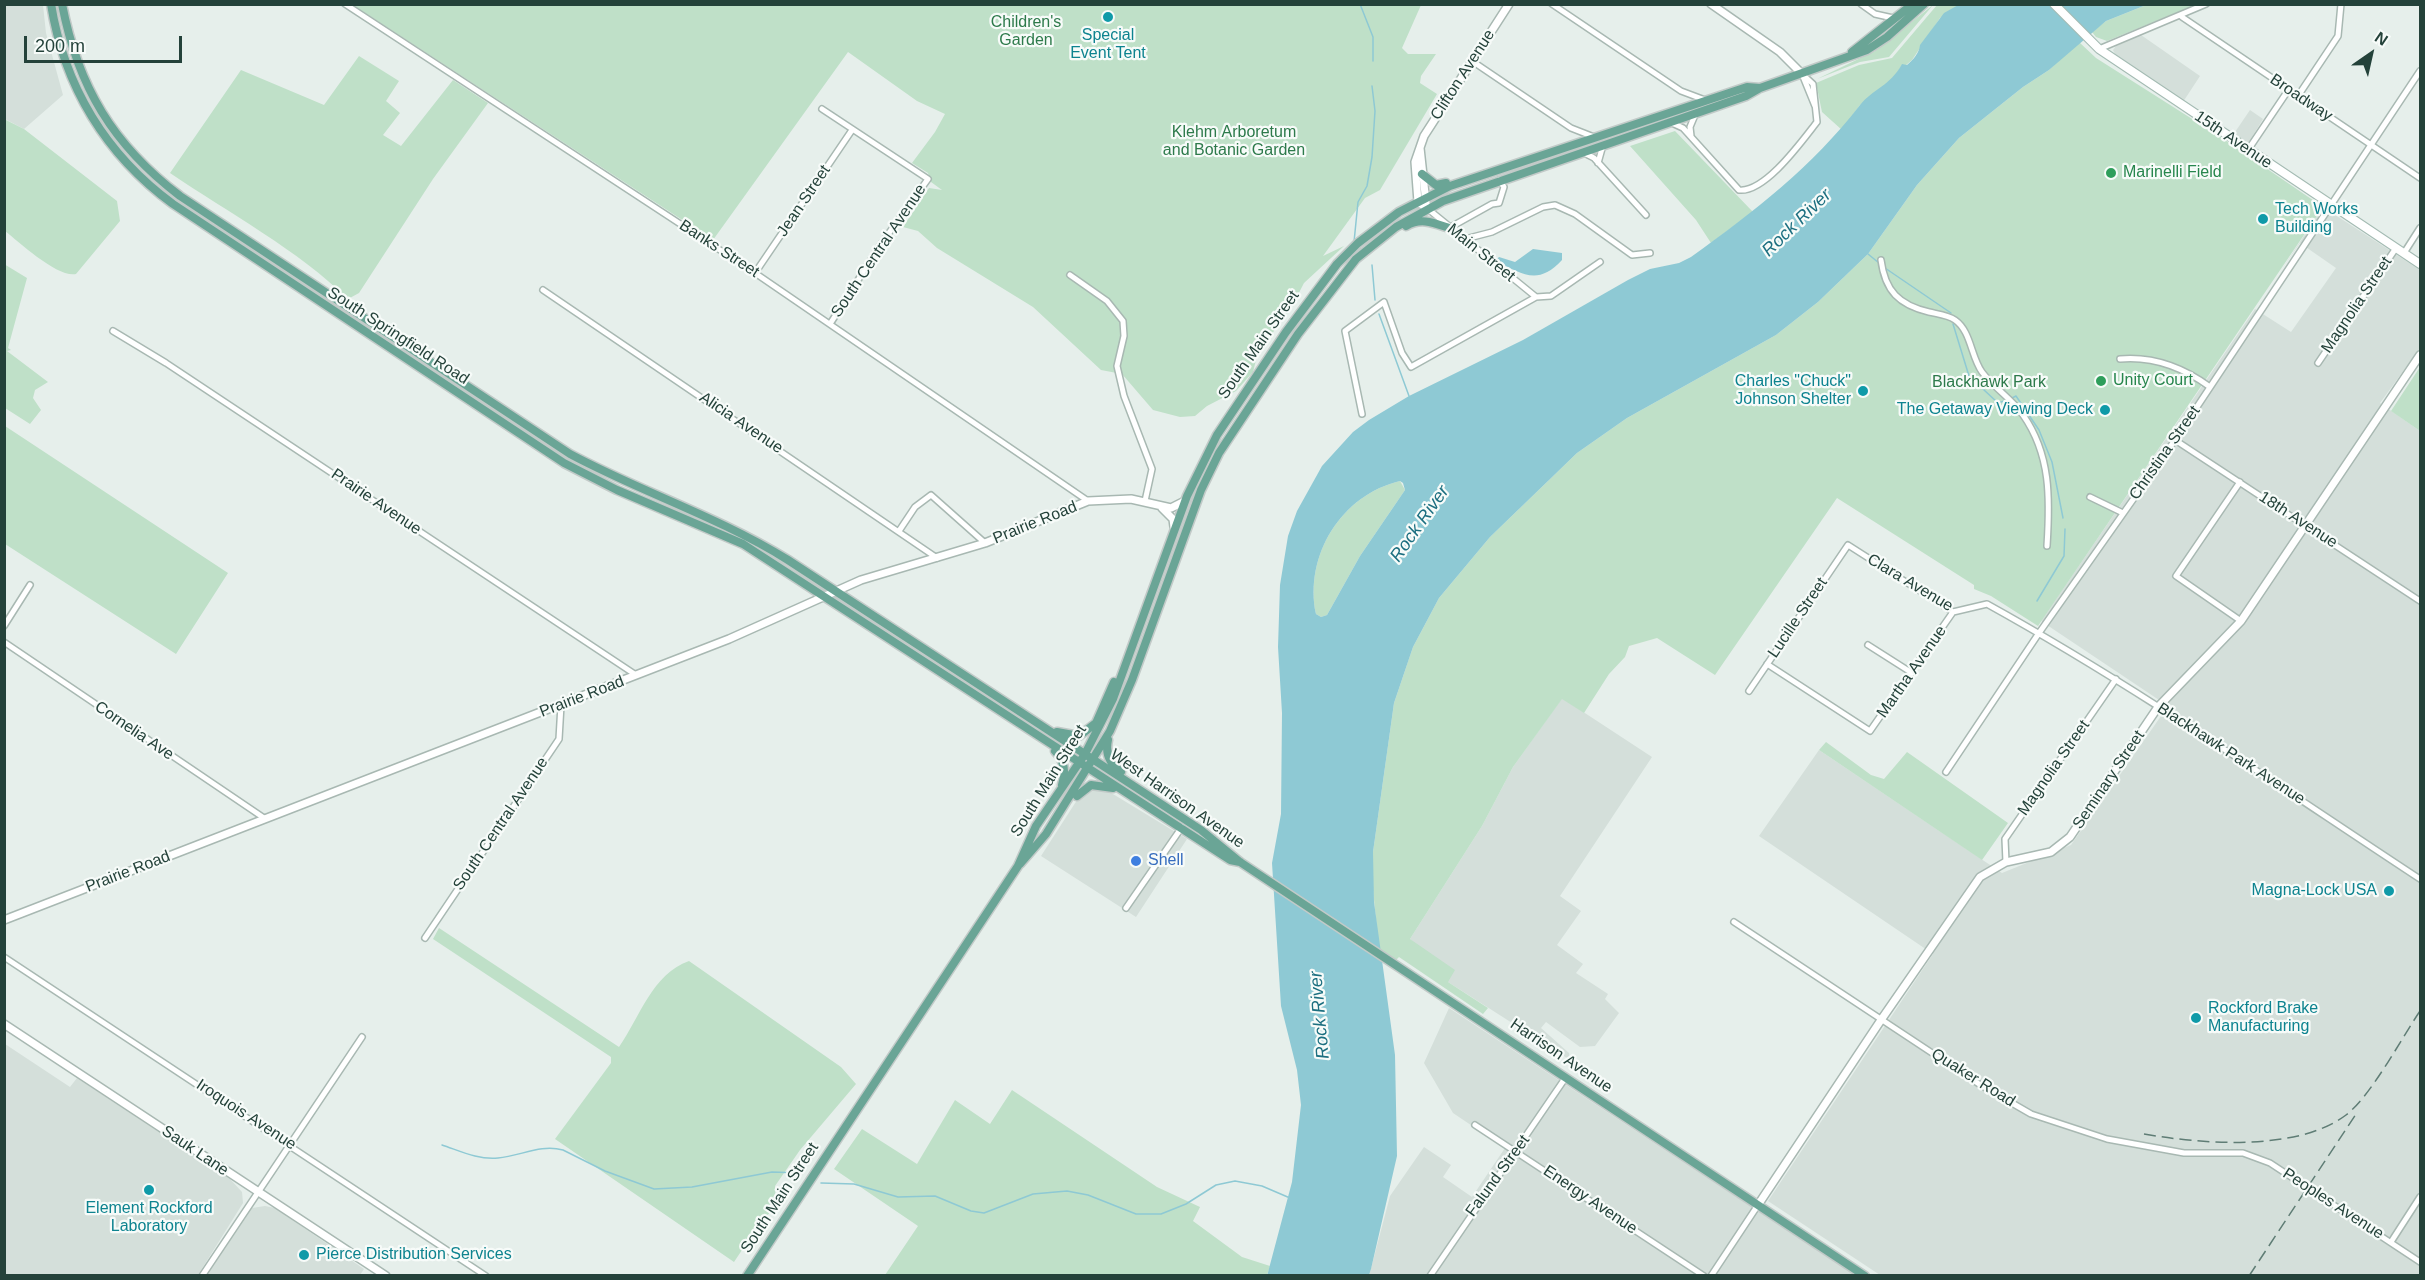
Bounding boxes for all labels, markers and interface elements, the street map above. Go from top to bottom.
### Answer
marker: Special Event Tent [1101,10,1115,24]
park label: Children's Garden [991,13,1061,51]
scale bar [27,24,184,62]
north arrow [2341,24,2401,84]
place label: Special Event Tent [1070,26,1146,64]
street label: Clifton Avenue [1427,26,1499,124]
text: N [2372,28,2391,49]
text: 200 m [35,36,85,56]
street label: Broadway [2266,70,2336,126]
street label: 15th Avenue [2191,107,2275,173]
park label: Klehm Arboretum and Botanic Garden [1163,123,1305,161]
street label: Jean Street [773,162,835,240]
place label: Marinelli Field [2123,163,2222,183]
marker: Marinelli Field [2104,166,2118,180]
street label: South Central Avenue [827,181,931,321]
water label: Rock River [1758,185,1836,261]
place label: Tech Works Building [2275,200,2358,238]
marker: Tech Works Building [2256,212,2270,226]
street label: Banks Street [675,216,763,282]
street label: Main Street [1443,220,1519,286]
street label: Magnolia Street [2318,253,2396,357]
street label: South Springfield Road [324,283,472,389]
street label: South Main Street [1214,287,1304,403]
place label: Unity Court [2113,371,2193,391]
place label: Charles "Chuck" Johnson Shelter [1735,372,1851,410]
park label: Blackhawk Park [1932,373,2046,393]
marker: Unity Court [2094,374,2108,388]
marker: Charles "Chuck" Johnson Shelter [1856,384,1870,398]
street label: Alicia Avenue [696,388,786,458]
place label: The Getaway Viewing Deck [1897,400,2093,420]
street label: Christina Street [2126,402,2204,504]
marker: The Getaway Viewing Deck [2098,403,2112,417]
street label: Prairie Avenue [327,465,425,539]
water label: Rock River [1386,482,1454,566]
street label: 18th Avenue [2255,488,2341,552]
street label: Prairie Road [990,497,1080,549]
street label: Clara Avenue [1864,550,1956,616]
street label: Lucille Street [1764,574,1832,662]
street label: Martha Avenue [1873,622,1951,722]
street label: Prairie Road [537,672,627,722]
street label: Cornelia Ave [91,698,177,764]
street label: Blackhawk Park Avenue [2154,699,2308,809]
street label: Magnolia Street [2014,717,2094,819]
street label: South Main Street [1007,722,1091,840]
street label: Seminary Street [2069,727,2149,833]
street label: West Harrison Avenue [1106,745,1248,853]
street label: South Central Avenue [449,754,553,894]
street label: Prairie Road [83,847,173,897]
place label: Shell [1148,851,1184,871]
marker: Shell [1129,854,1143,868]
place label: Magna-Lock USA [2252,881,2377,901]
marker: Magna-Lock USA [2382,884,2396,898]
water label: Rock River [1305,970,1335,1060]
place label: Rockford Brake Manufacturing [2208,999,2318,1037]
marker: Rockford Brake Manufacturing [2189,1011,2203,1025]
street label: Harrison Avenue [1506,1015,1616,1097]
street label: Quaker Road [1928,1045,2018,1111]
street label: Iroquois Avenue [192,1076,300,1154]
street label: Sauk Lane [158,1122,232,1180]
street label: Falund Street [1462,1132,1534,1220]
street label: South Main Street [737,1139,823,1257]
street label: Energy Avenue [1539,1162,1641,1238]
street label: Peoples Avenue [2279,1164,2387,1244]
marker: Element Rockford Laboratory [142,1183,156,1197]
place label: Element Rockford Laboratory [85,1199,213,1237]
place label: Pierce Distribution Services [316,1245,512,1265]
marker: Pierce Distribution Services [297,1248,311,1262]

